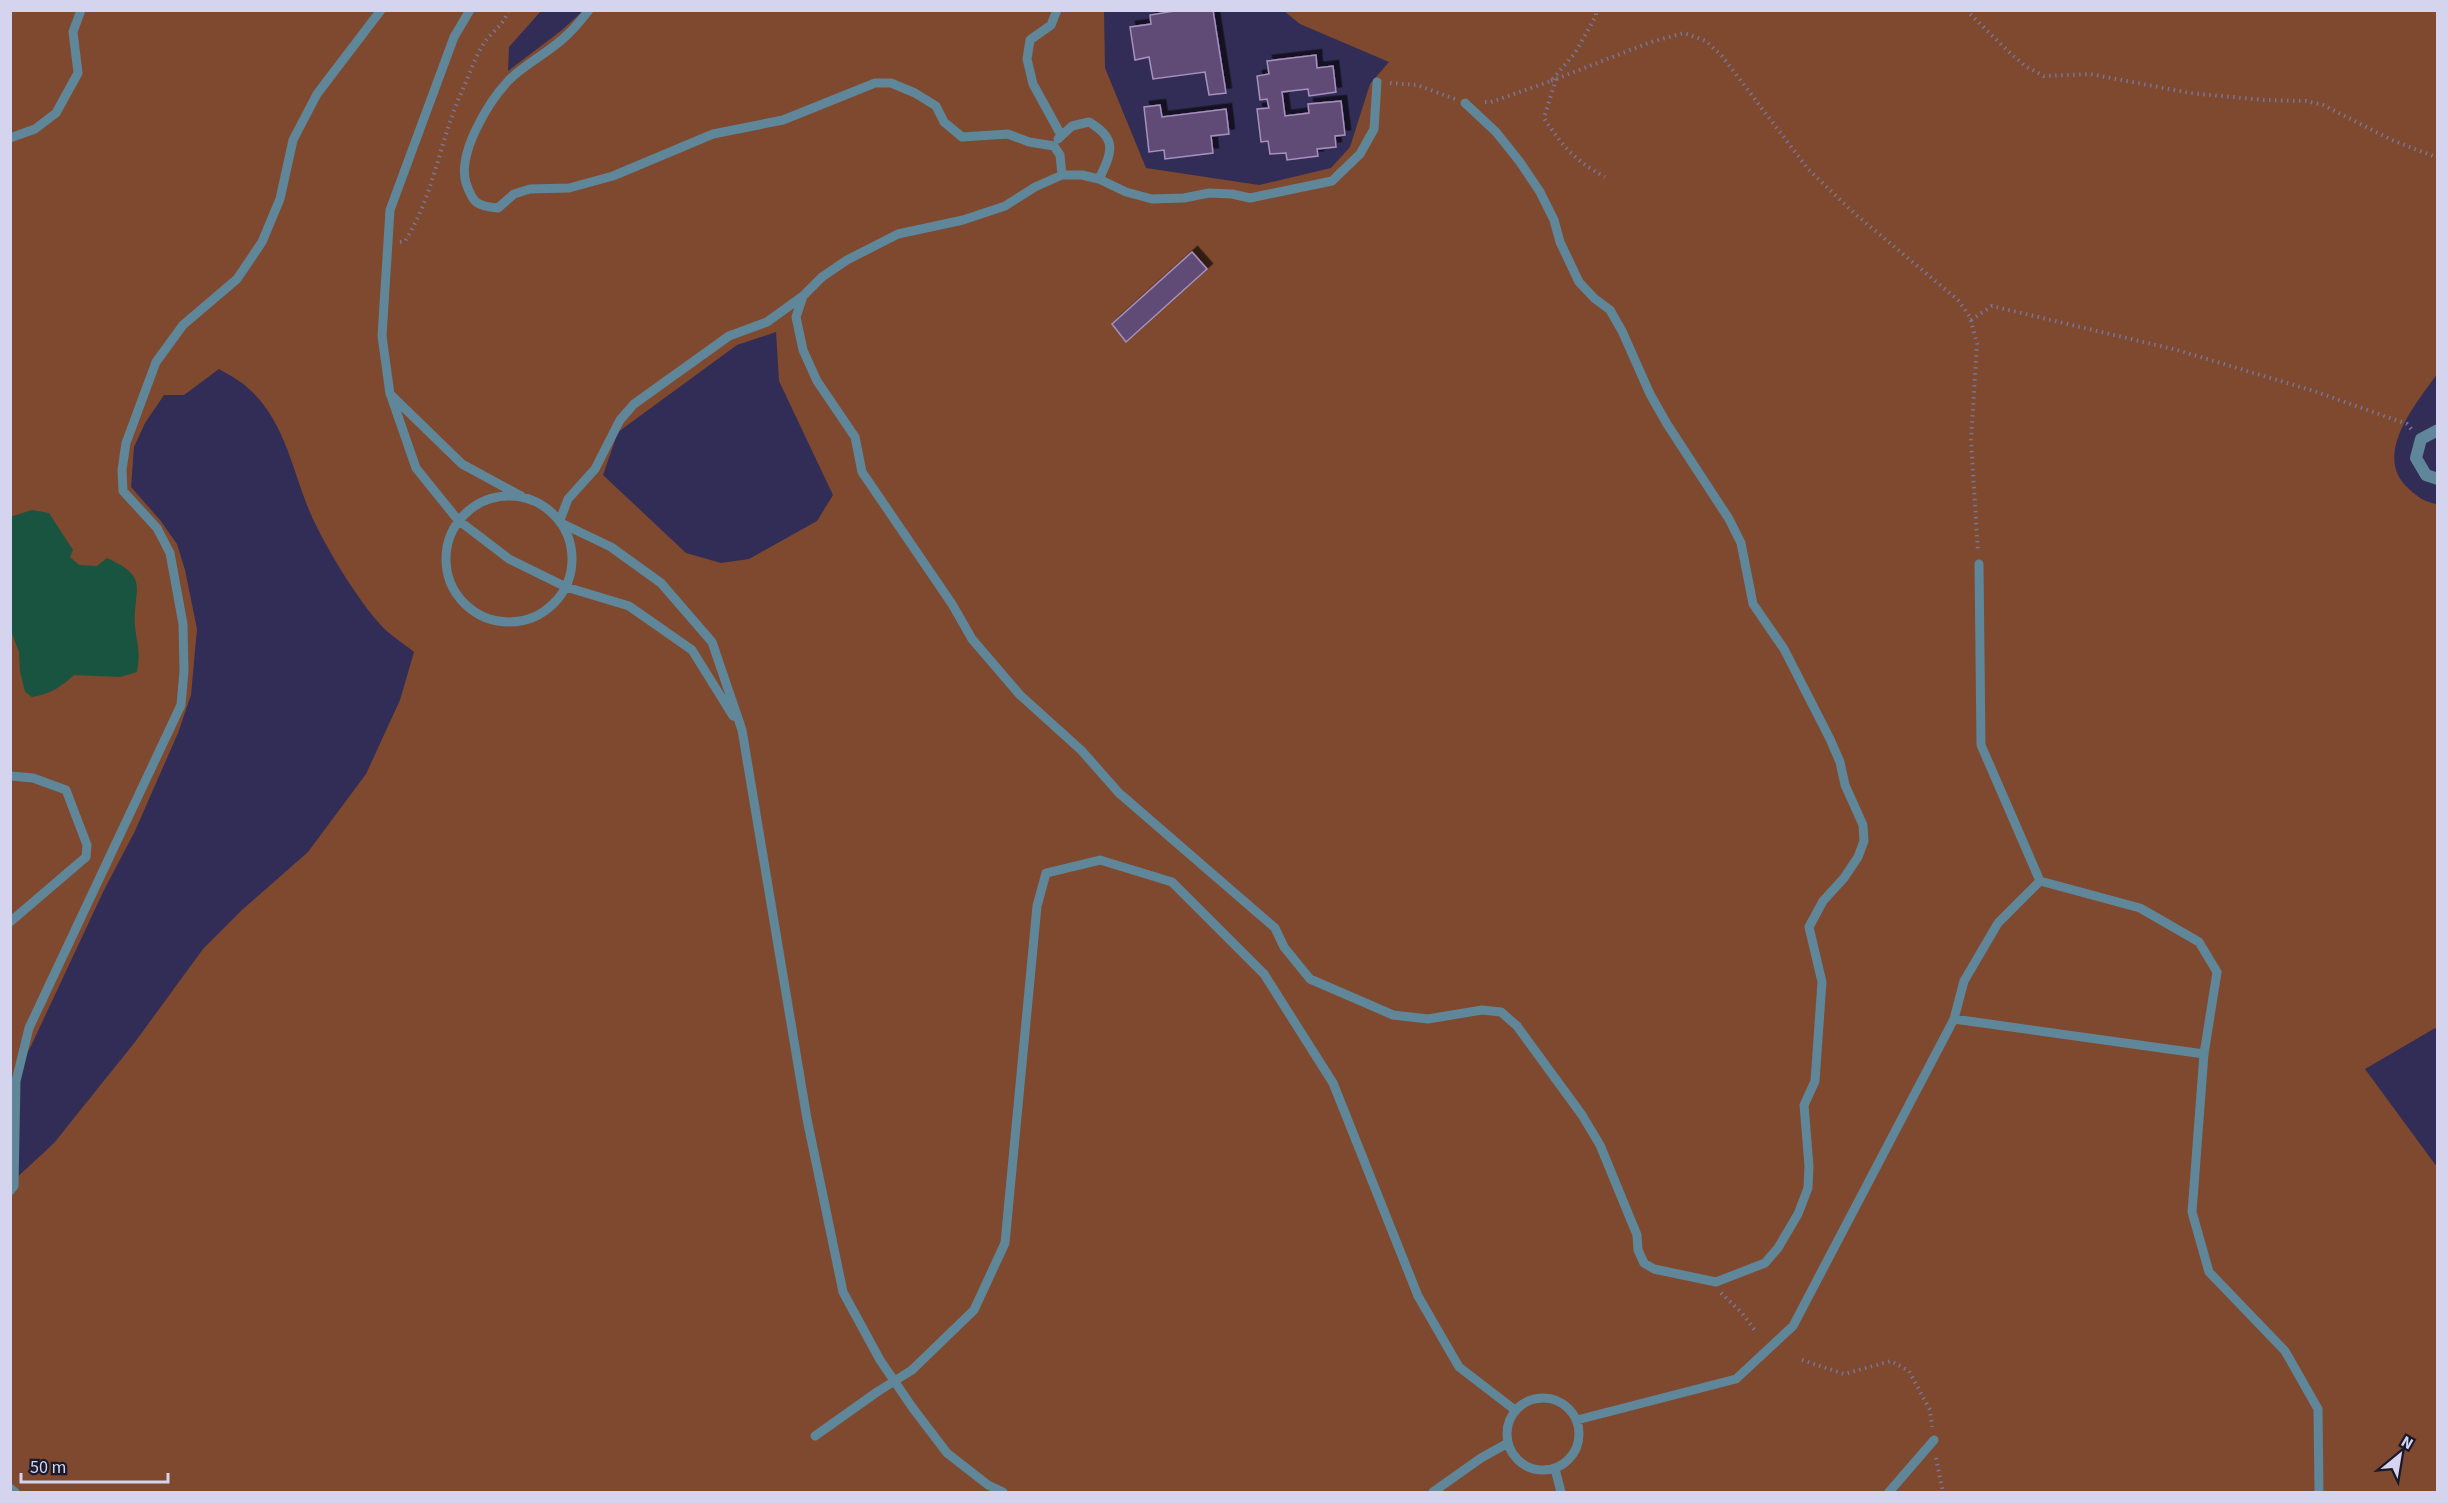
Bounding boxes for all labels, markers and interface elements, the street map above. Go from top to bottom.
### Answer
north arrow [2370,1425,2430,1485]
text: N [2397,1431,2417,1455]
scale bar [21,1446,168,1484]
text: 50 m [30,1455,66,1480]

